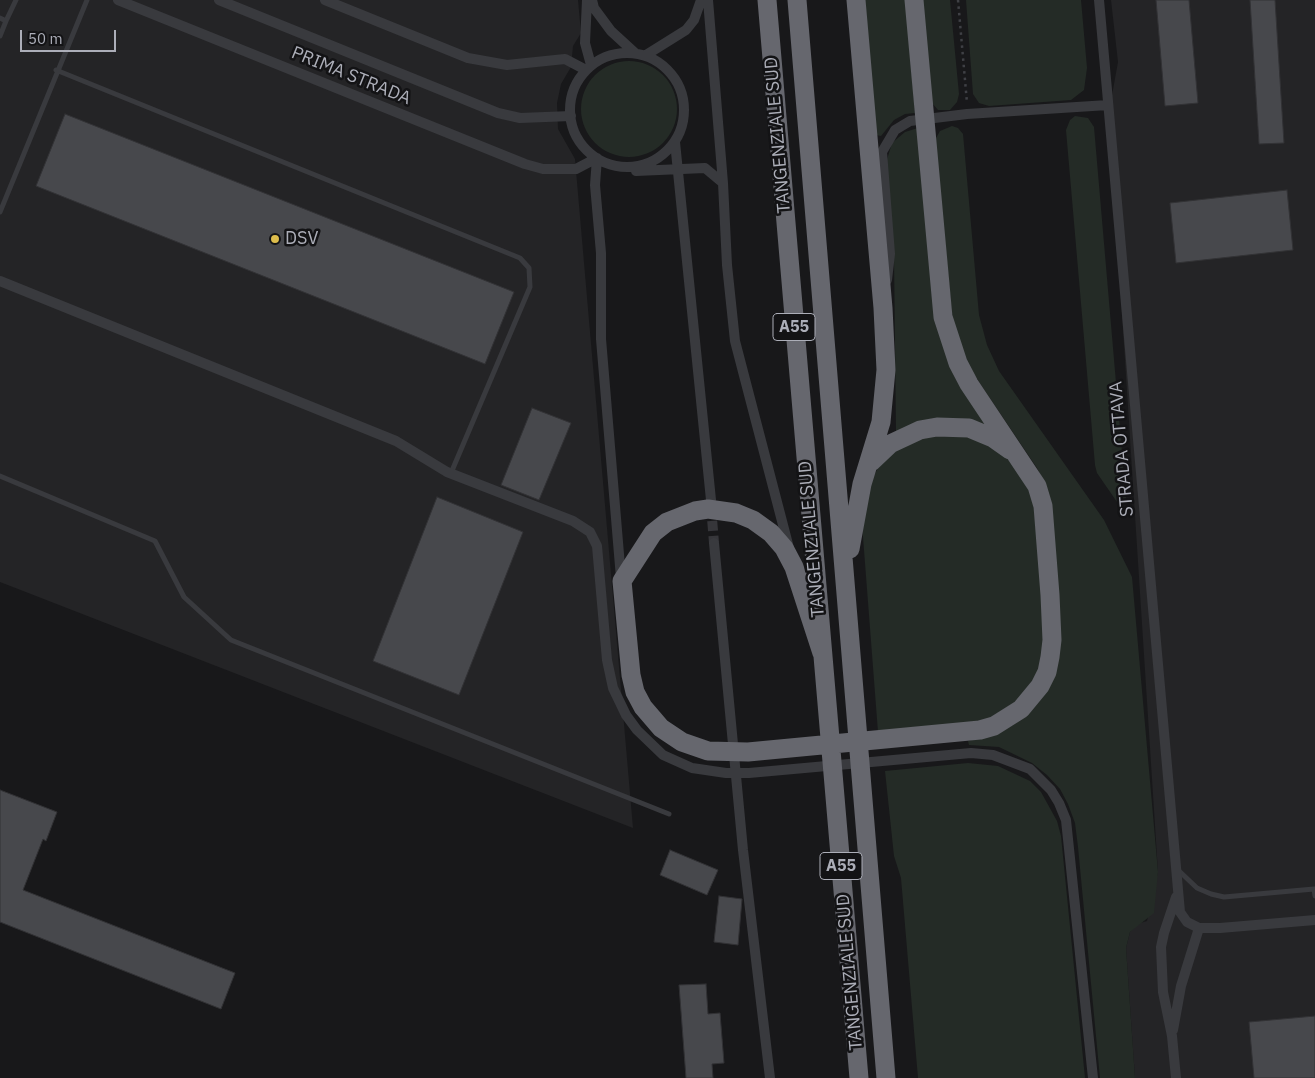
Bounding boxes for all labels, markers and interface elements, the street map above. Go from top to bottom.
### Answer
scale bar [22,20,119,52]
text: 50 m [28,29,63,48]
street label: PRIMA STRADA [288,42,414,110]
street label: TANGENZIALE SUD [760,56,796,214]
place label: DSV [285,228,318,250]
marker: DSV [269,233,281,245]
road number: A55 [773,314,815,341]
street label: STRADA OTTAVA [1105,380,1139,518]
street label: TANGENZIALE SUD [794,460,830,618]
road number: A55 [820,852,862,879]
street label: TANGENZIALE SUD [832,893,868,1051]

